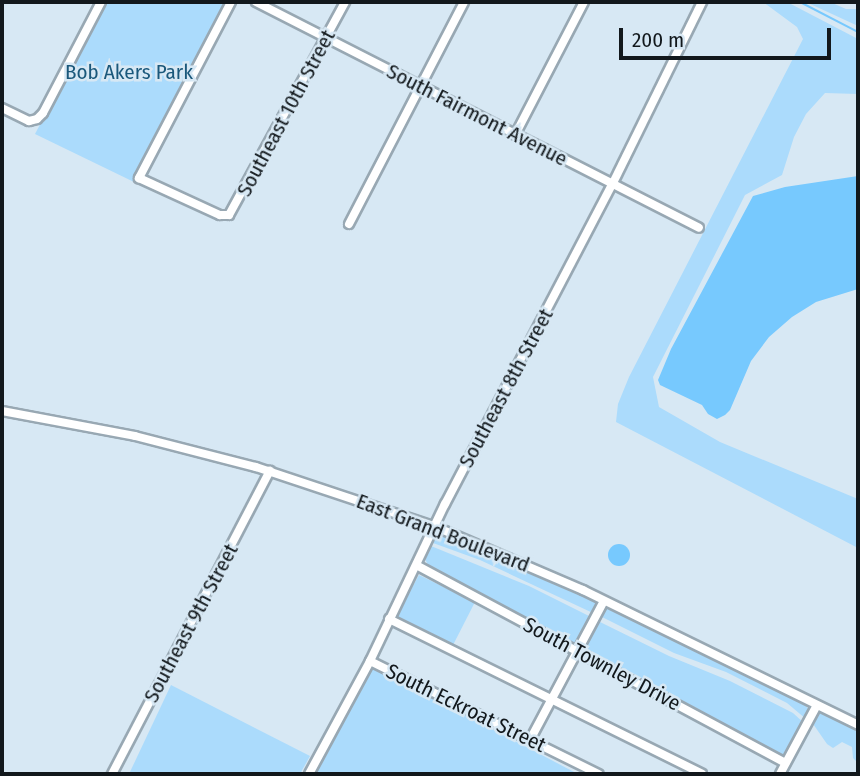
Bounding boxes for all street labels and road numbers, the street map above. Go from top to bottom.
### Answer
street label: Southeast 10th Street [231,25,341,201]
street label: South Fairmont Avenue [382,59,572,171]
street label: Southeast 8th Street [453,304,559,472]
street label: East Grand Boulevard [353,488,533,578]
street label: Southeast 9th Street [139,539,243,707]
street label: South Townley Drive [519,612,685,716]
street label: South Eckroat Street [382,658,550,758]

